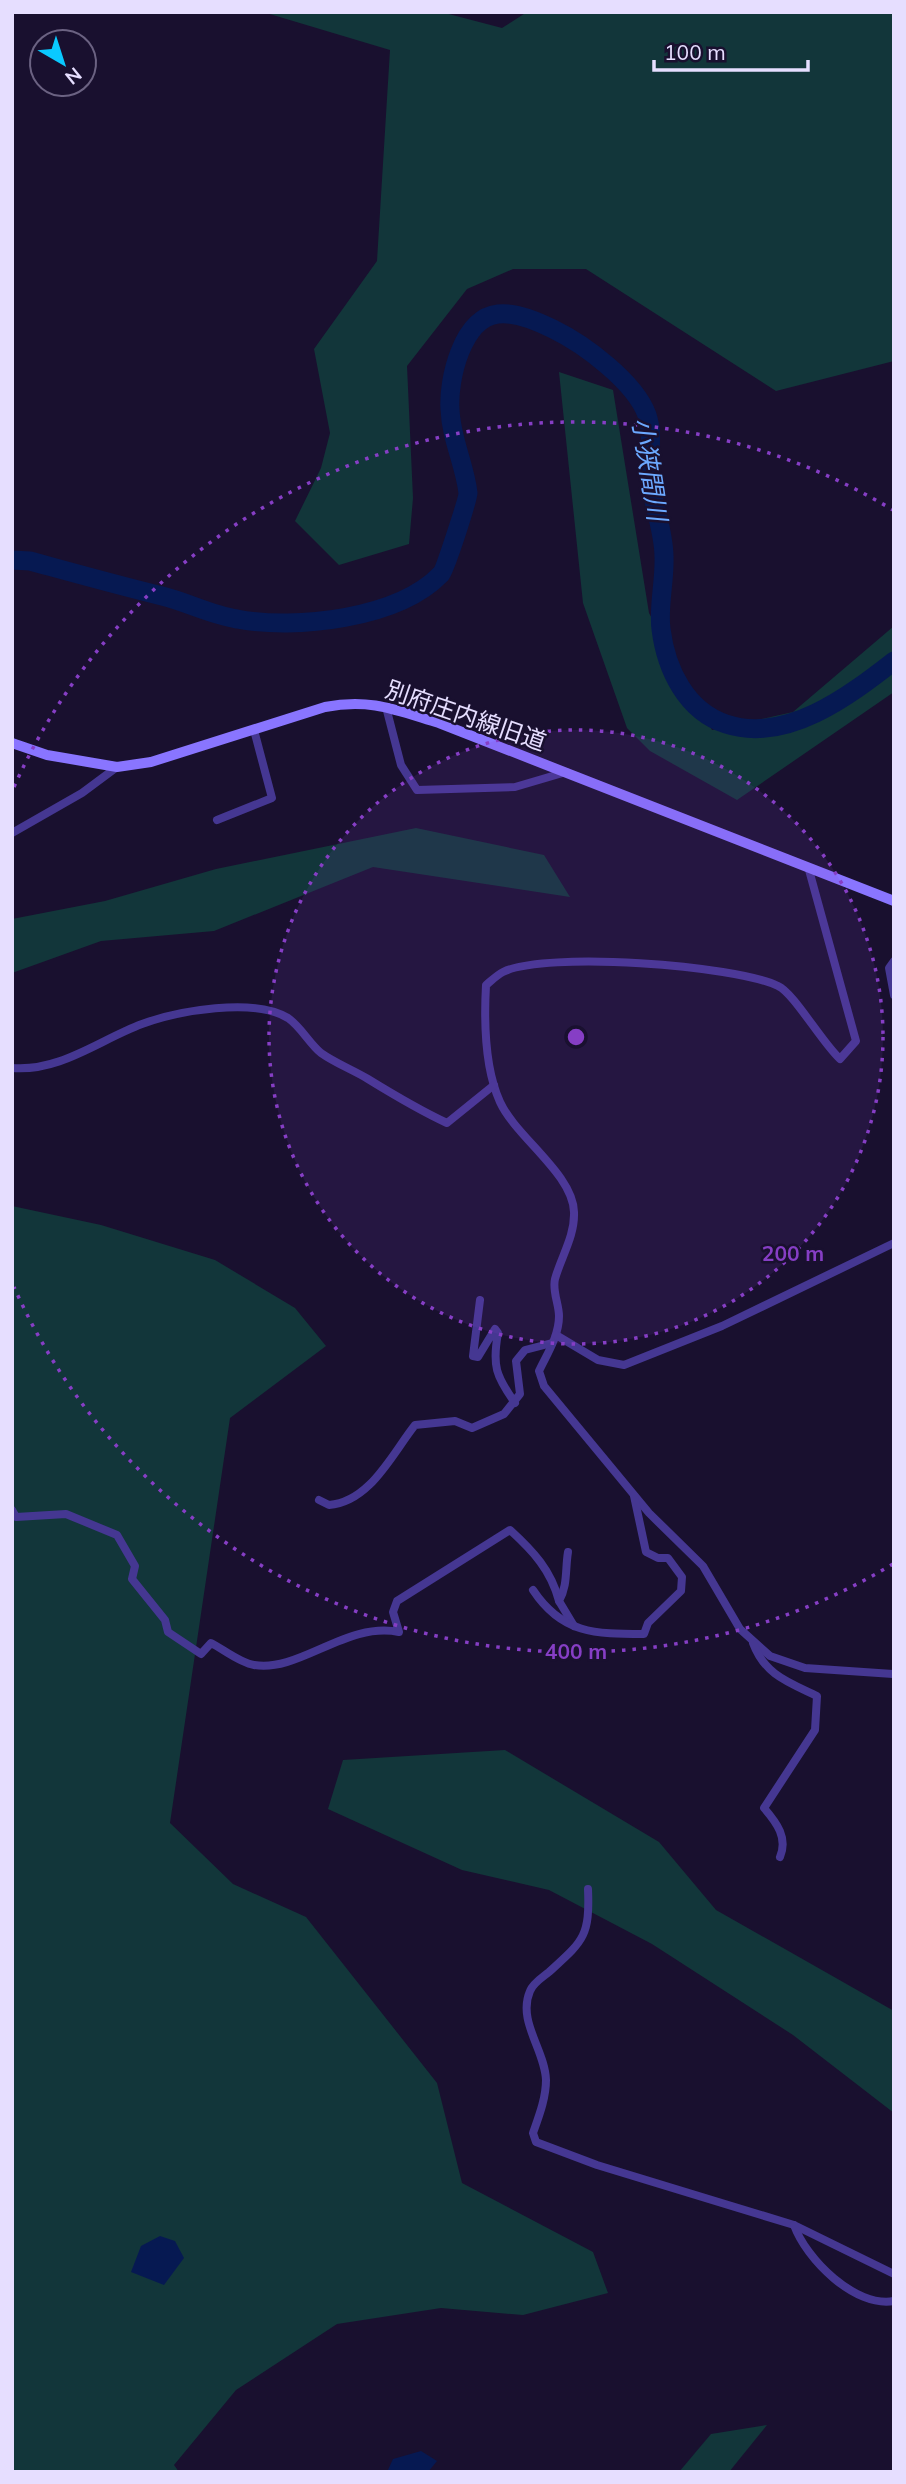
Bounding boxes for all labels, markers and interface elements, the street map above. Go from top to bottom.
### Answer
north arrow [28,28,98,98]
scale bar [654,28,808,72]
text: 100 m [664,39,726,65]
text: N [61,62,87,90]
water label: 小狭間川 [626,415,675,526]
street label: 別府庄内線旧道 [382,673,550,757]
centre of rings [564,1025,588,1049]
text: 200 m [762,1240,824,1266]
text: 400 m [545,1638,607,1664]

